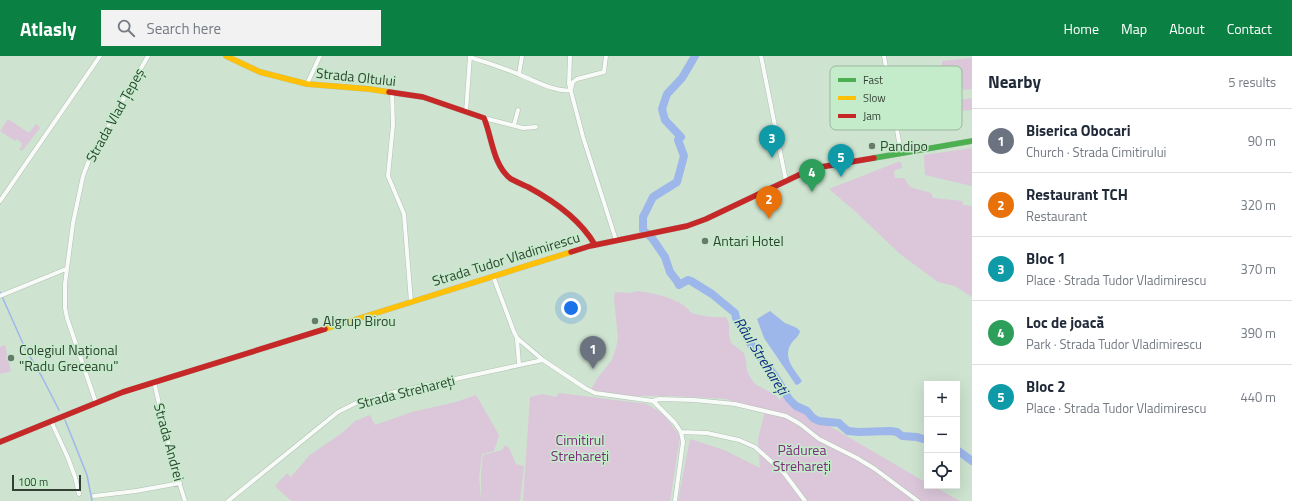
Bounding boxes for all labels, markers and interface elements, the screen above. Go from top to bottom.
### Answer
search box [101,10,381,46]
text: Atlasly [20,14,77,43]
icon: search [115,17,137,39]
text: Search here [147,17,221,40]
text: Home [1064,18,1099,39]
text: Map [1121,18,1147,39]
text: About [1169,18,1205,39]
text: Contact [1227,18,1272,39]
street label: Strada Oltului [315,62,397,91]
street label: Strada Vlad Țepeș [80,64,149,166]
legend [830,66,962,130]
text: Nearby [988,69,1041,95]
text: Fast [863,72,883,88]
text: 5 results [1228,72,1276,92]
text: Slow [863,90,886,106]
text: Jam [863,108,881,124]
text: Biserica Obocari [1026,119,1131,142]
pin: 3 [759,125,785,158]
text: 1 [997,131,1005,151]
text: 90 m [1248,131,1276,151]
place label: Pandipo [880,135,928,156]
marker: Pandipo [867,141,877,151]
text: Church · Strada Cimitirului [1026,142,1166,162]
pin: 5 [828,144,854,177]
pin: 4 [799,159,825,192]
text: Restaurant TCH [1026,183,1128,206]
pin: 2 [756,186,782,219]
text: 2 [997,195,1005,215]
text: 320 m [1240,195,1276,215]
text: Restaurant [1026,206,1087,226]
street label: Strada Tudor Vladimirescu [429,226,582,291]
place label: Antari Hotel [713,230,784,251]
marker: Antari Hotel [700,236,710,246]
text: Bloc 1 [1026,247,1066,270]
text: 3 [997,259,1005,279]
text: 370 m [1240,259,1276,279]
text: Place · Strada Tudor Vladimirescu [1026,270,1206,290]
your location [561,298,581,318]
place label: Algrup Birou [323,310,396,331]
text: Loc de joacă [1026,311,1104,334]
water label: Râul Strehareți [728,312,795,401]
marker: Algrup Birou [310,316,320,326]
text: 4 [997,323,1005,343]
text: 390 m [1240,323,1276,343]
text: Park · Strada Tudor Vladimirescu [1026,334,1202,354]
pin: 1 [580,336,606,369]
place label: Colegiul Național "Radu Greceanu" [19,339,118,376]
marker: Colegiul Național "Radu Greceanu" [6,353,16,363]
street label: Strada Strehareți [355,369,457,414]
text: Bloc 2 [1026,375,1066,398]
map controls [924,381,960,489]
button: + [924,381,960,417]
text: 5 [997,387,1005,407]
text: 440 m [1240,387,1276,407]
text: Place · Strada Tudor Vladimirescu [1026,398,1206,418]
street label: Strada Andrei [149,401,190,483]
button: − [924,417,960,453]
park label: Cimitirul Strehareți [551,429,609,466]
park label: Pădurea Strehareți [773,439,831,476]
button: locate [924,453,960,489]
scale bar [12,473,81,492]
text: 100 m [18,474,48,490]

